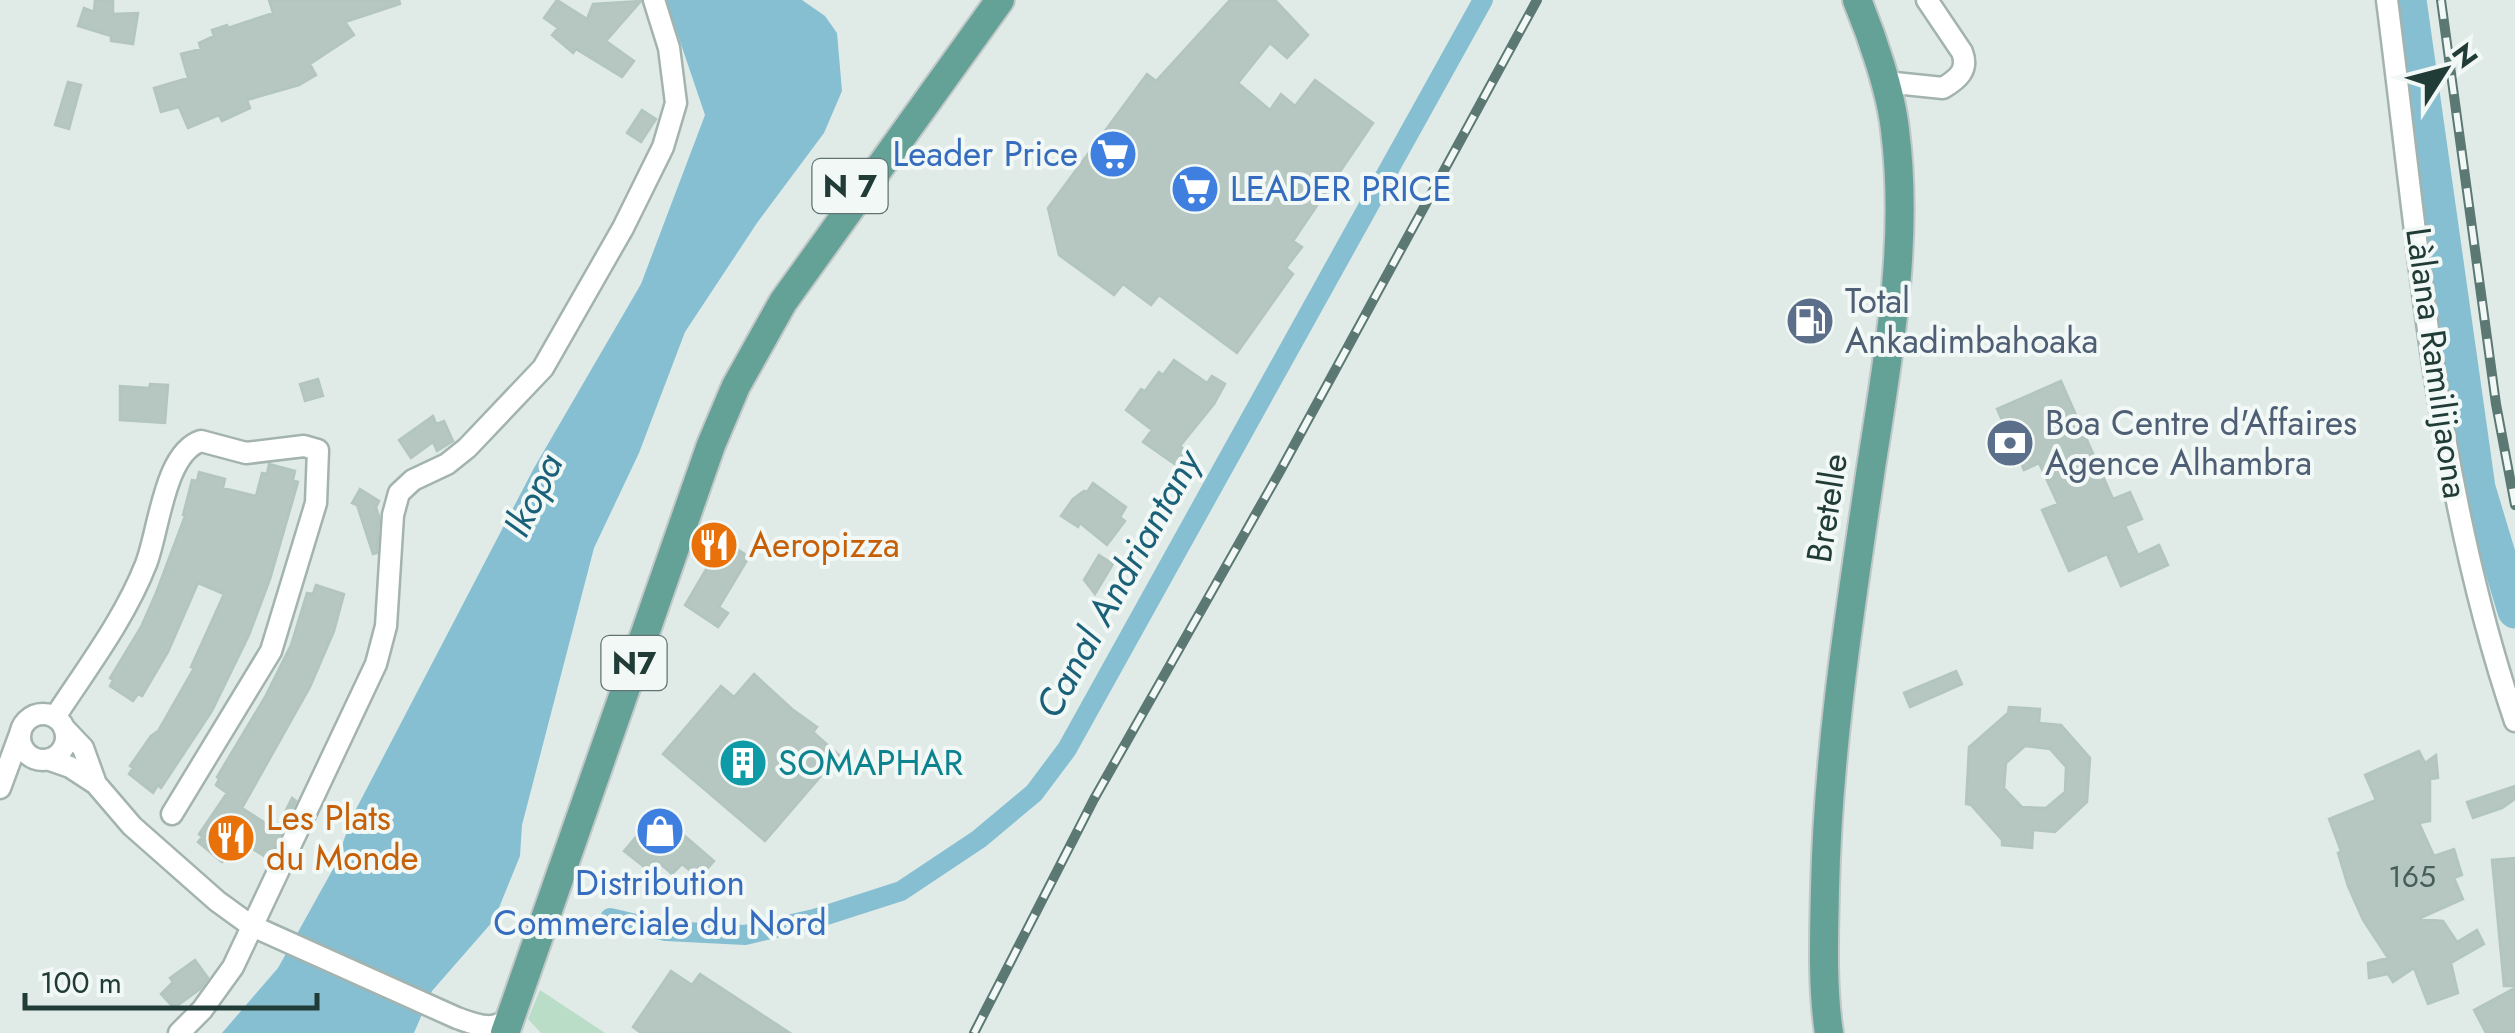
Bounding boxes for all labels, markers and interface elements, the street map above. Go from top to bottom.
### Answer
north arrow [2395,20,2495,120]
text: N [2442,35,2488,77]
supermarket icon: Leader Price [1087,128,1139,180]
place label: Leader Price [893,129,1078,179]
road number: N 7 [812,159,888,213]
supermarket icon: LEADER PRICE [1169,163,1221,215]
place label: LEADER PRICE [1230,164,1452,214]
street label: Làlana Ramilijaona [2393,224,2481,502]
place label: Total Ankadimbahoaka [1845,276,2098,366]
fuel station icon: Total Ankadimbahoaka [1784,295,1836,347]
place label: Boa Centre d'Affaires Agence Alhambra [2045,398,2357,488]
bank icon: Boa Centre d'Affaires Agence Alhambra [1984,417,2036,469]
water label: Canal Andriantany [1021,437,1215,728]
water label: Ikopa [489,444,576,546]
street label: Bretelle [1794,450,1860,566]
restaurant icon: Aeropizza [688,519,740,571]
place label: Aeropizza [749,520,900,570]
road number: N7 [602,636,666,690]
building icon: SOMAPHAR [717,737,769,789]
place label: SOMAPHAR [778,738,964,788]
place label: Les Plats du Monde [266,793,419,883]
shop icon: Distribution Commerciale du Nord [634,805,686,857]
restaurant icon: Les Plats du Monde [205,812,257,864]
house number: 165 [2388,855,2436,898]
place label: Distribution Commerciale du Nord [493,858,827,948]
scale bar [25,948,318,1010]
text: 100 m [40,961,122,1004]

